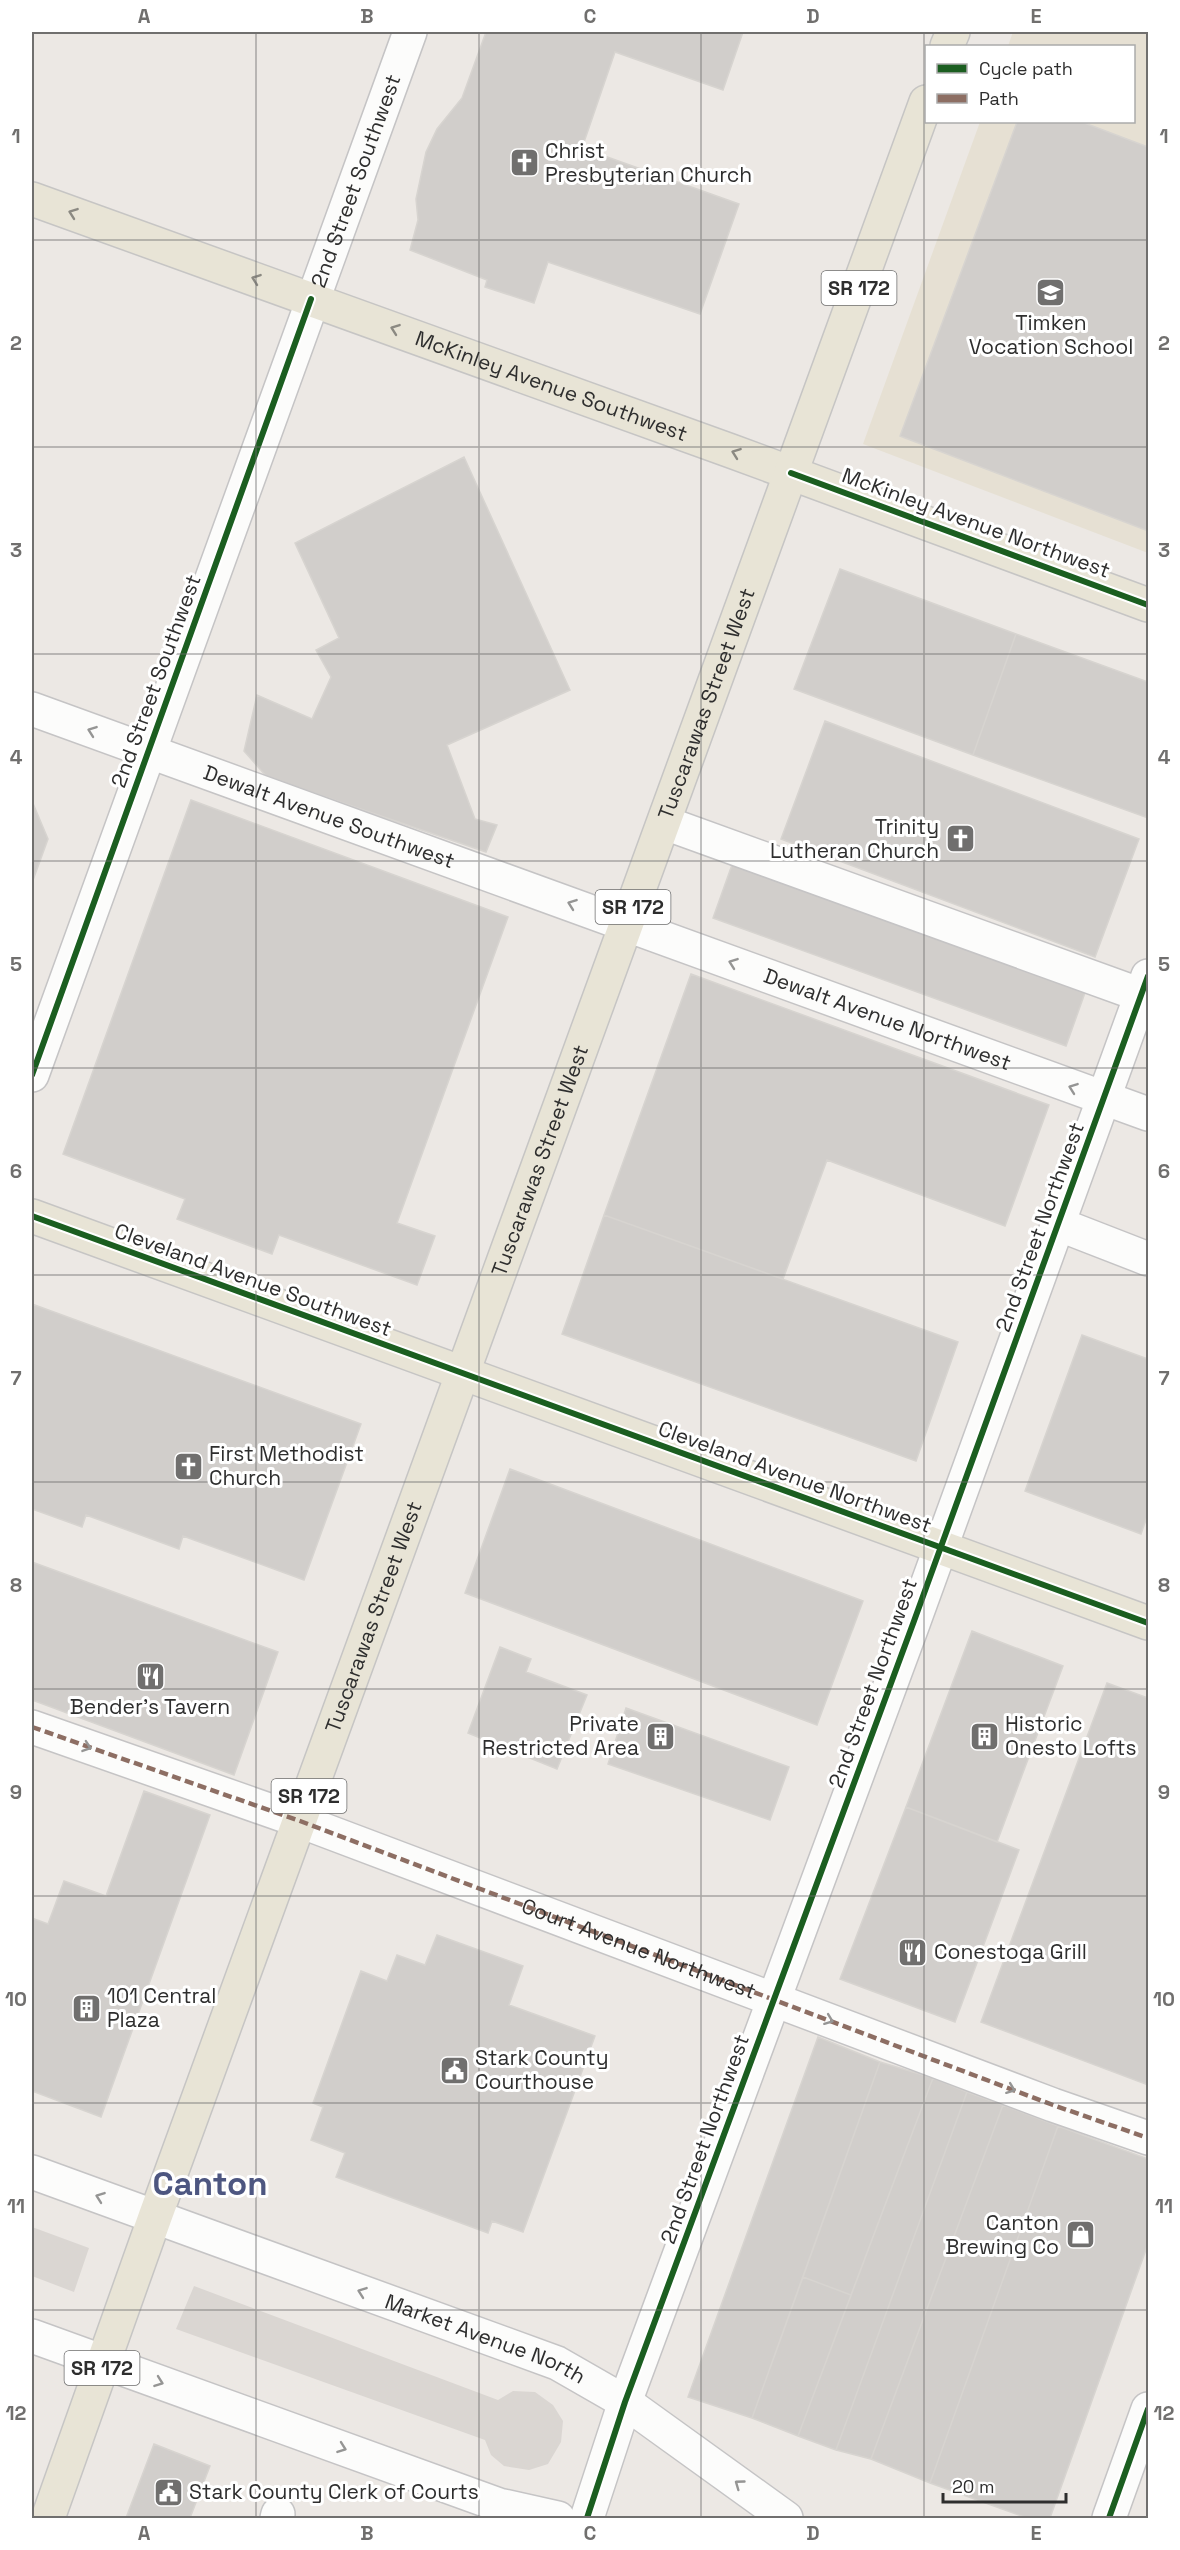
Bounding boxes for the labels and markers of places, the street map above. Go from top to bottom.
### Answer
place label: Christ Presbyterian Church [545,137,752,188]
church icon: Christ Presbyterian Church [508,147,540,179]
school or university icon: Timken Vocation School [1035,276,1067,308]
place label: Timken Vocation School [969,309,1133,360]
place label: Trinity Lutheran Church [770,813,939,864]
church icon: Trinity Lutheran Church [944,823,976,855]
place label: First Methodist Church [209,1440,364,1491]
church icon: First Methodist Church [172,1450,204,1482]
restaurant icon: Bender's Tavern [134,1660,166,1692]
place label: Bender's Tavern [70,1693,230,1720]
place label: Private Restricted Area [482,1710,639,1761]
place label: Historic Onesto Lofts [1005,1710,1136,1761]
building icon: Private Restricted Area [644,1720,676,1752]
building icon: Historic Onesto Lofts [968,1720,1000,1752]
restaurant icon: Conestoga Grill [897,1936,929,1968]
place label: Conestoga Grill [934,1938,1087,1965]
place label: 101 Central Plaza [107,1982,216,2033]
building icon: 101 Central Plaza [70,1992,102,2024]
place label: Stark County Courthouse [475,2044,609,2095]
public building icon: Stark County Courthouse [438,2054,470,2086]
place label: Canton Brewing Co [945,2209,1059,2260]
shop icon: Canton Brewing Co [1064,2219,1096,2251]
public building icon: Stark County Clerk of Courts [152,2476,184,2508]
place label: Stark County Clerk of Courts [189,2478,479,2505]

